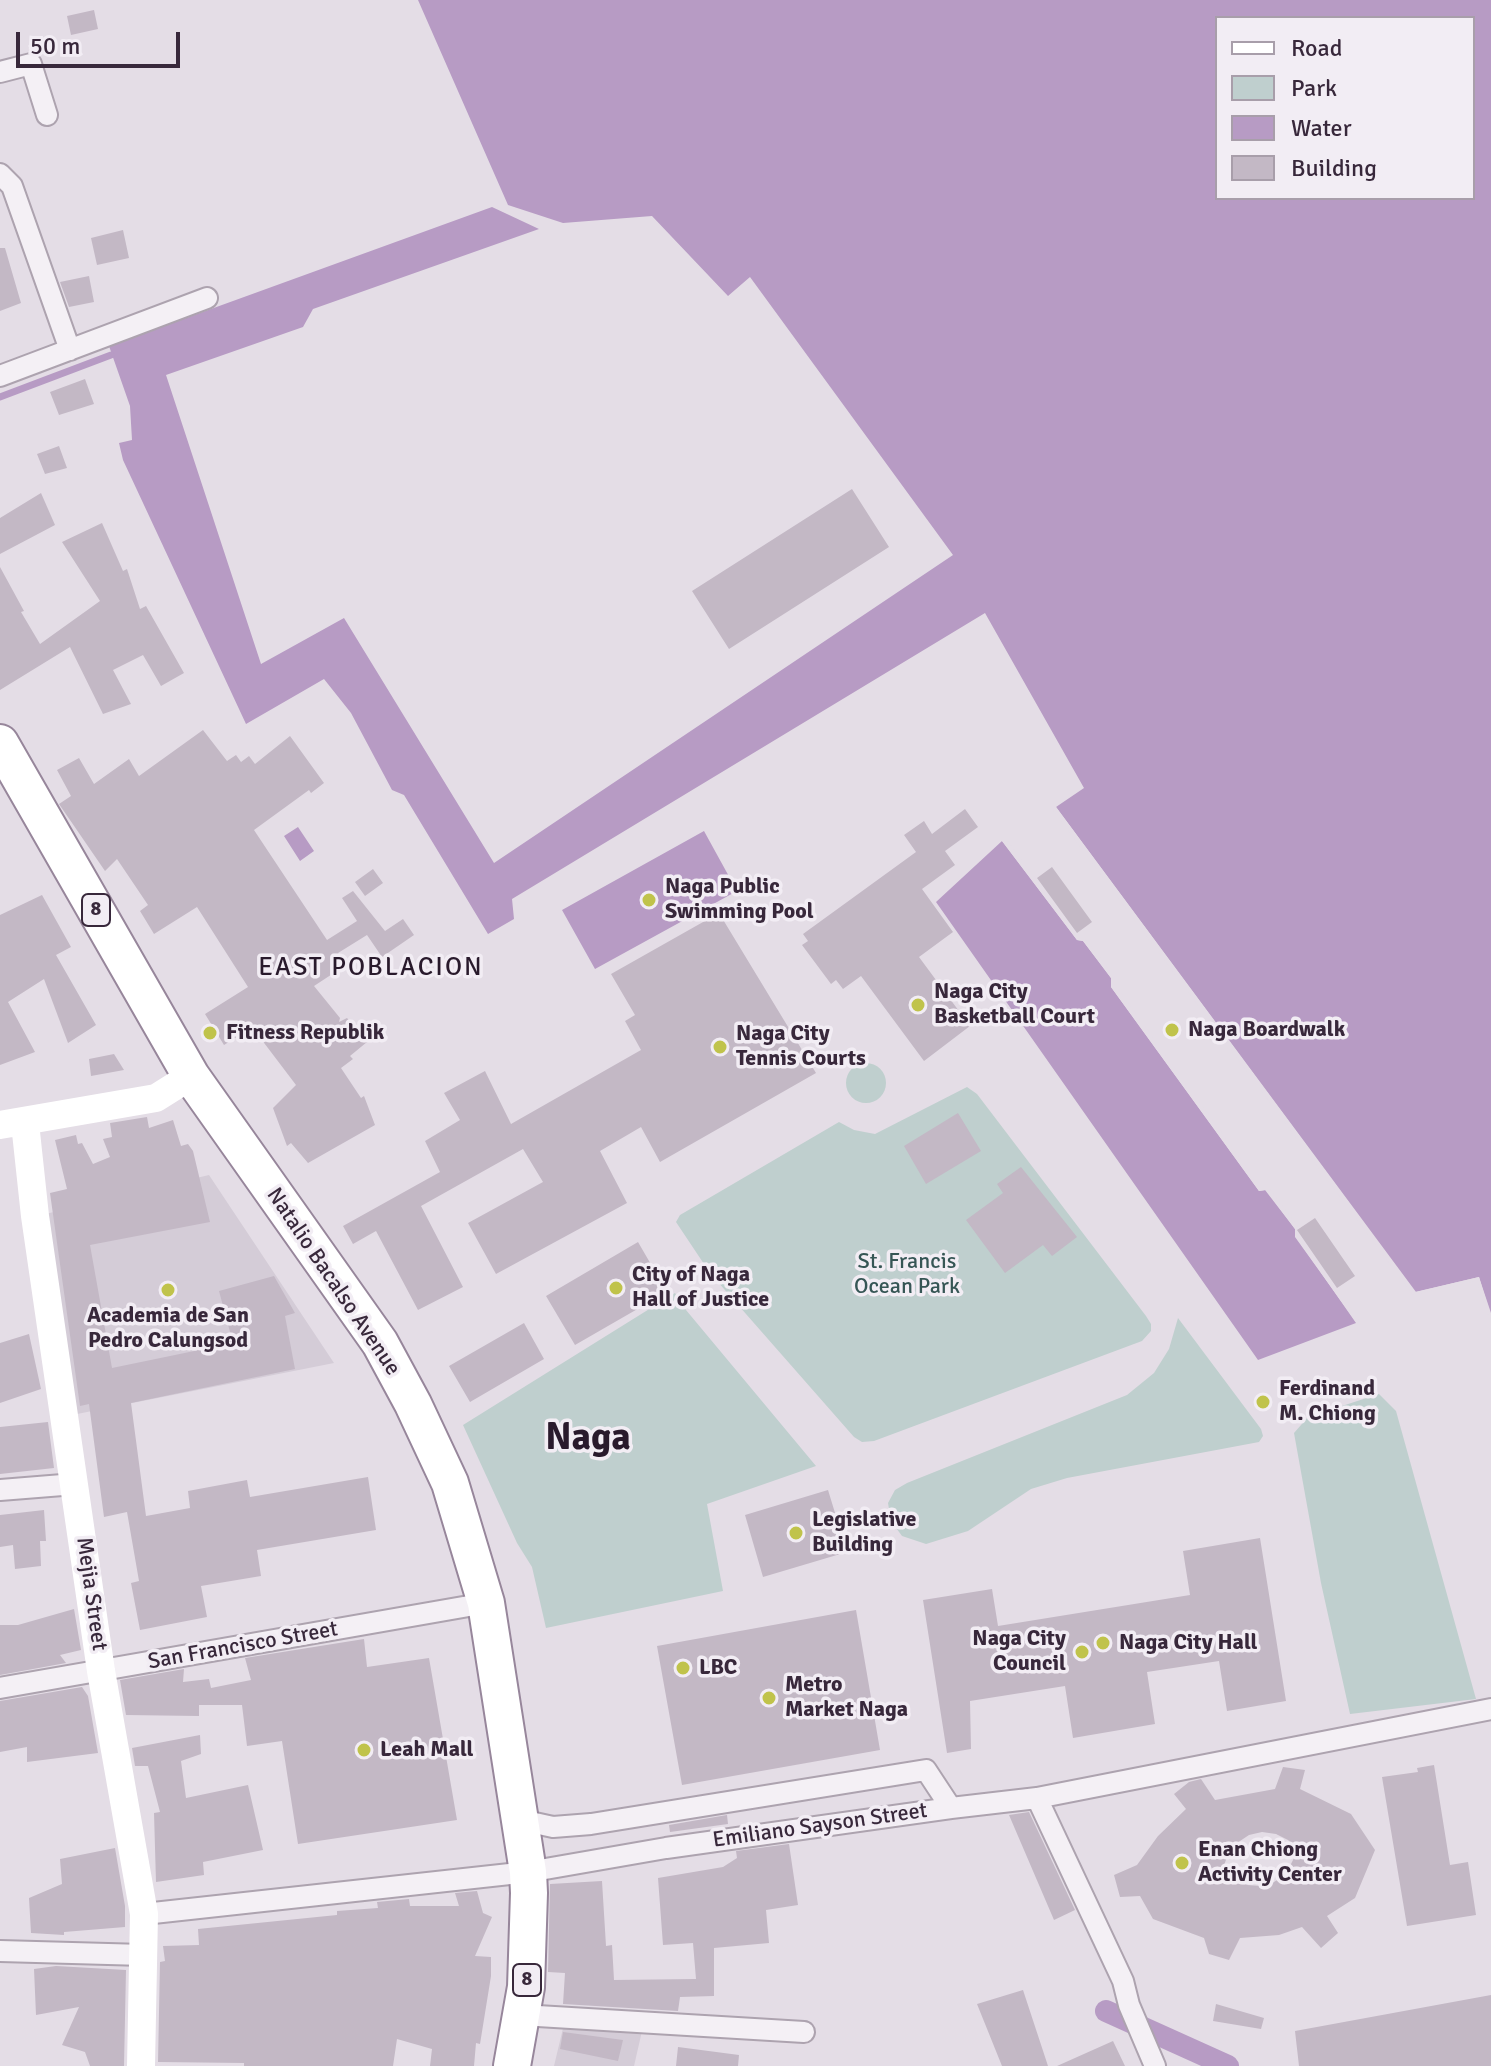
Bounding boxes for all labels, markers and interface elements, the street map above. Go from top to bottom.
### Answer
scale bar [20,16,184,66]
legend [1215,16,1475,200]
text: 50 m [30,31,80,61]
text: Road [1291,33,1342,63]
text: Park [1291,73,1337,103]
text: Water [1291,113,1351,143]
text: Building [1291,153,1377,183]
place label: Naga Public Swimming Pool [665,874,814,926]
marker: Naga Public Swimming Pool [640,891,658,909]
road number: 8 [82,894,110,926]
district label: EAST POBLACION [258,952,484,984]
place label: Naga City Basketball Court [934,979,1095,1030]
marker: Naga City Basketball Court [909,996,927,1014]
place label: Naga Boardwalk [1188,1017,1345,1043]
place label: Fitness Republik [226,1020,384,1046]
place label: Naga City Tennis Courts [736,1021,866,1072]
marker: Naga Boardwalk [1163,1021,1181,1039]
marker: Fitness Republik [201,1024,219,1042]
marker: Naga City Tennis Courts [711,1038,729,1056]
street label: Natalio Bacalso Avenue [260,1183,406,1381]
park label: St. Francis Ocean Park [854,1249,960,1300]
place label: City of Naga Hall of Justice [632,1262,769,1314]
marker: City of Naga Hall of Justice [607,1279,625,1297]
marker: Academia de San Pedro Calungsod [159,1281,177,1299]
place label: Academia de San Pedro Calungsod [87,1303,249,1354]
place label: Ferdinand M. Chiong [1279,1376,1376,1428]
marker: Ferdinand M. Chiong [1254,1393,1272,1411]
district label: Naga [545,1416,631,1462]
place label: Legislative Building [812,1507,916,1558]
marker: Legislative Building [787,1524,805,1542]
street label: Mejia Street [70,1536,112,1652]
street label: San Francisco Street [146,1616,340,1676]
place label: Naga City Council [972,1626,1066,1678]
place label: Naga City Hall [1119,1630,1257,1656]
marker: Naga City Hall [1094,1634,1112,1652]
marker: Naga City Council [1073,1643,1091,1661]
place label: LBC [699,1655,737,1681]
marker: LBC [674,1659,692,1677]
place label: Metro Market Naga [785,1672,908,1724]
marker: Metro Market Naga [760,1689,778,1707]
place label: Leah Mall [380,1737,473,1763]
marker: Leah Mall [355,1741,373,1759]
street label: Emiliano Sayson Street [711,1798,929,1854]
place label: Enan Chiong Activity Center [1198,1837,1342,1888]
marker: Enan Chiong Activity Center [1173,1854,1191,1872]
road number: 8 [513,1964,541,1996]

